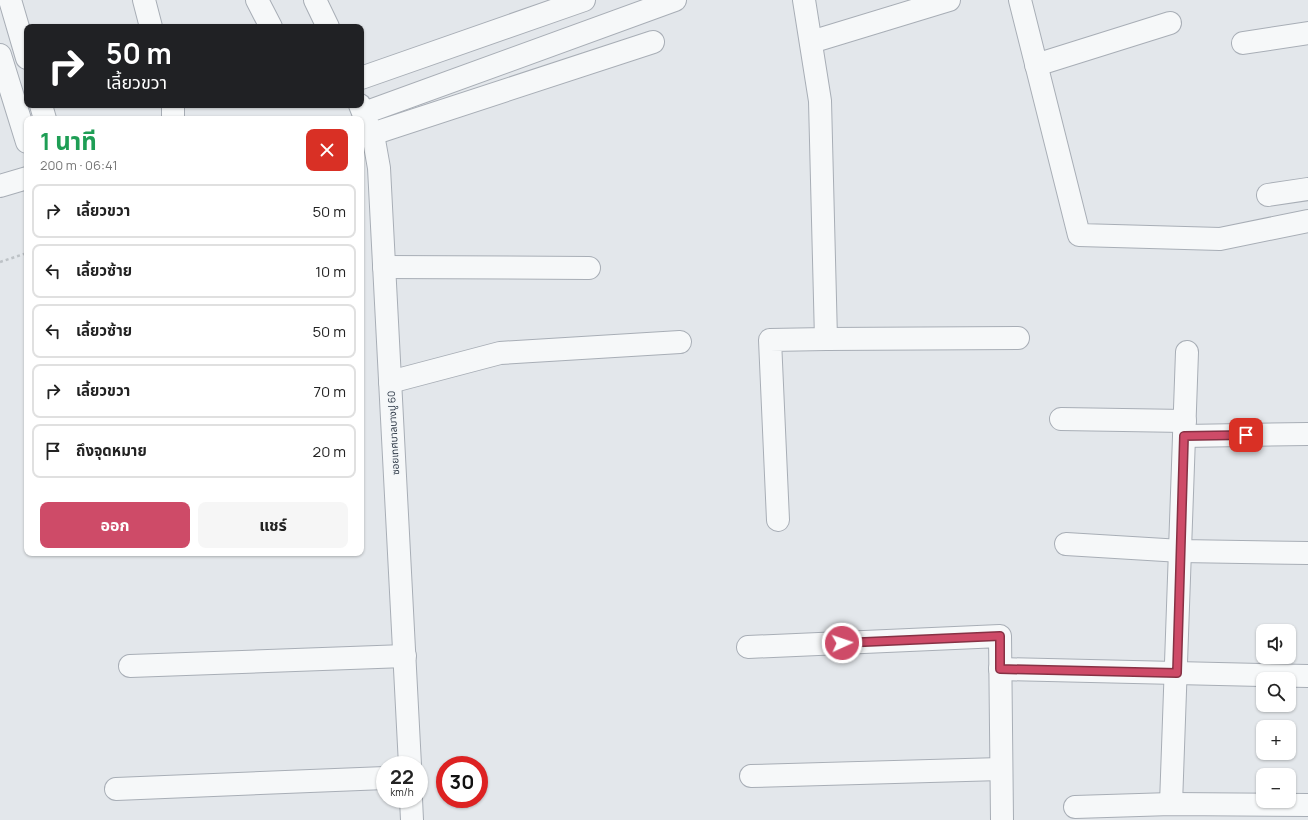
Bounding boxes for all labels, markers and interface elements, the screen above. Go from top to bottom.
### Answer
text: 50 m [106,34,172,72]
icon: right [40,40,92,92]
text: เลี้ยวขวา [106,70,167,94]
text: 1 นาที [40,124,97,157]
button: close [306,129,348,171]
text: 200 m · 06:41 [40,156,118,174]
icon: right [42,200,64,222]
text: เลี้ยวขวา [76,200,130,221]
text: 50 m [312,201,346,222]
icon: left [42,260,64,282]
text: เลี้ยวซ้าย [76,260,132,281]
text: 10 m [315,261,346,282]
icon: left [42,320,64,342]
text: เลี้ยวซ้าย [76,320,132,341]
text: 50 m [312,321,346,342]
icon: right [42,380,64,402]
text: เลี้ยวขวา [76,380,130,401]
text: 70 m [314,381,346,402]
street label: ซอยเทศบาลบางปู 60 [384,391,402,475]
pin [1229,418,1263,452]
icon: arrive [1235,424,1257,446]
icon: arrive [42,440,64,462]
text: ถึงจุดหมาย [76,440,147,461]
text: 20 m [313,441,346,462]
button: ออก [40,502,190,548]
button: แชร์ [198,502,348,548]
position arrow [821,622,863,664]
map controls [1256,624,1296,808]
button: sound [1256,624,1296,664]
button: search [1256,672,1296,712]
button: + [1256,720,1296,760]
speed limit sign: 30 [436,756,488,808]
text: 22 [390,763,414,790]
button: − [1256,768,1296,808]
text: km/h [390,785,414,799]

